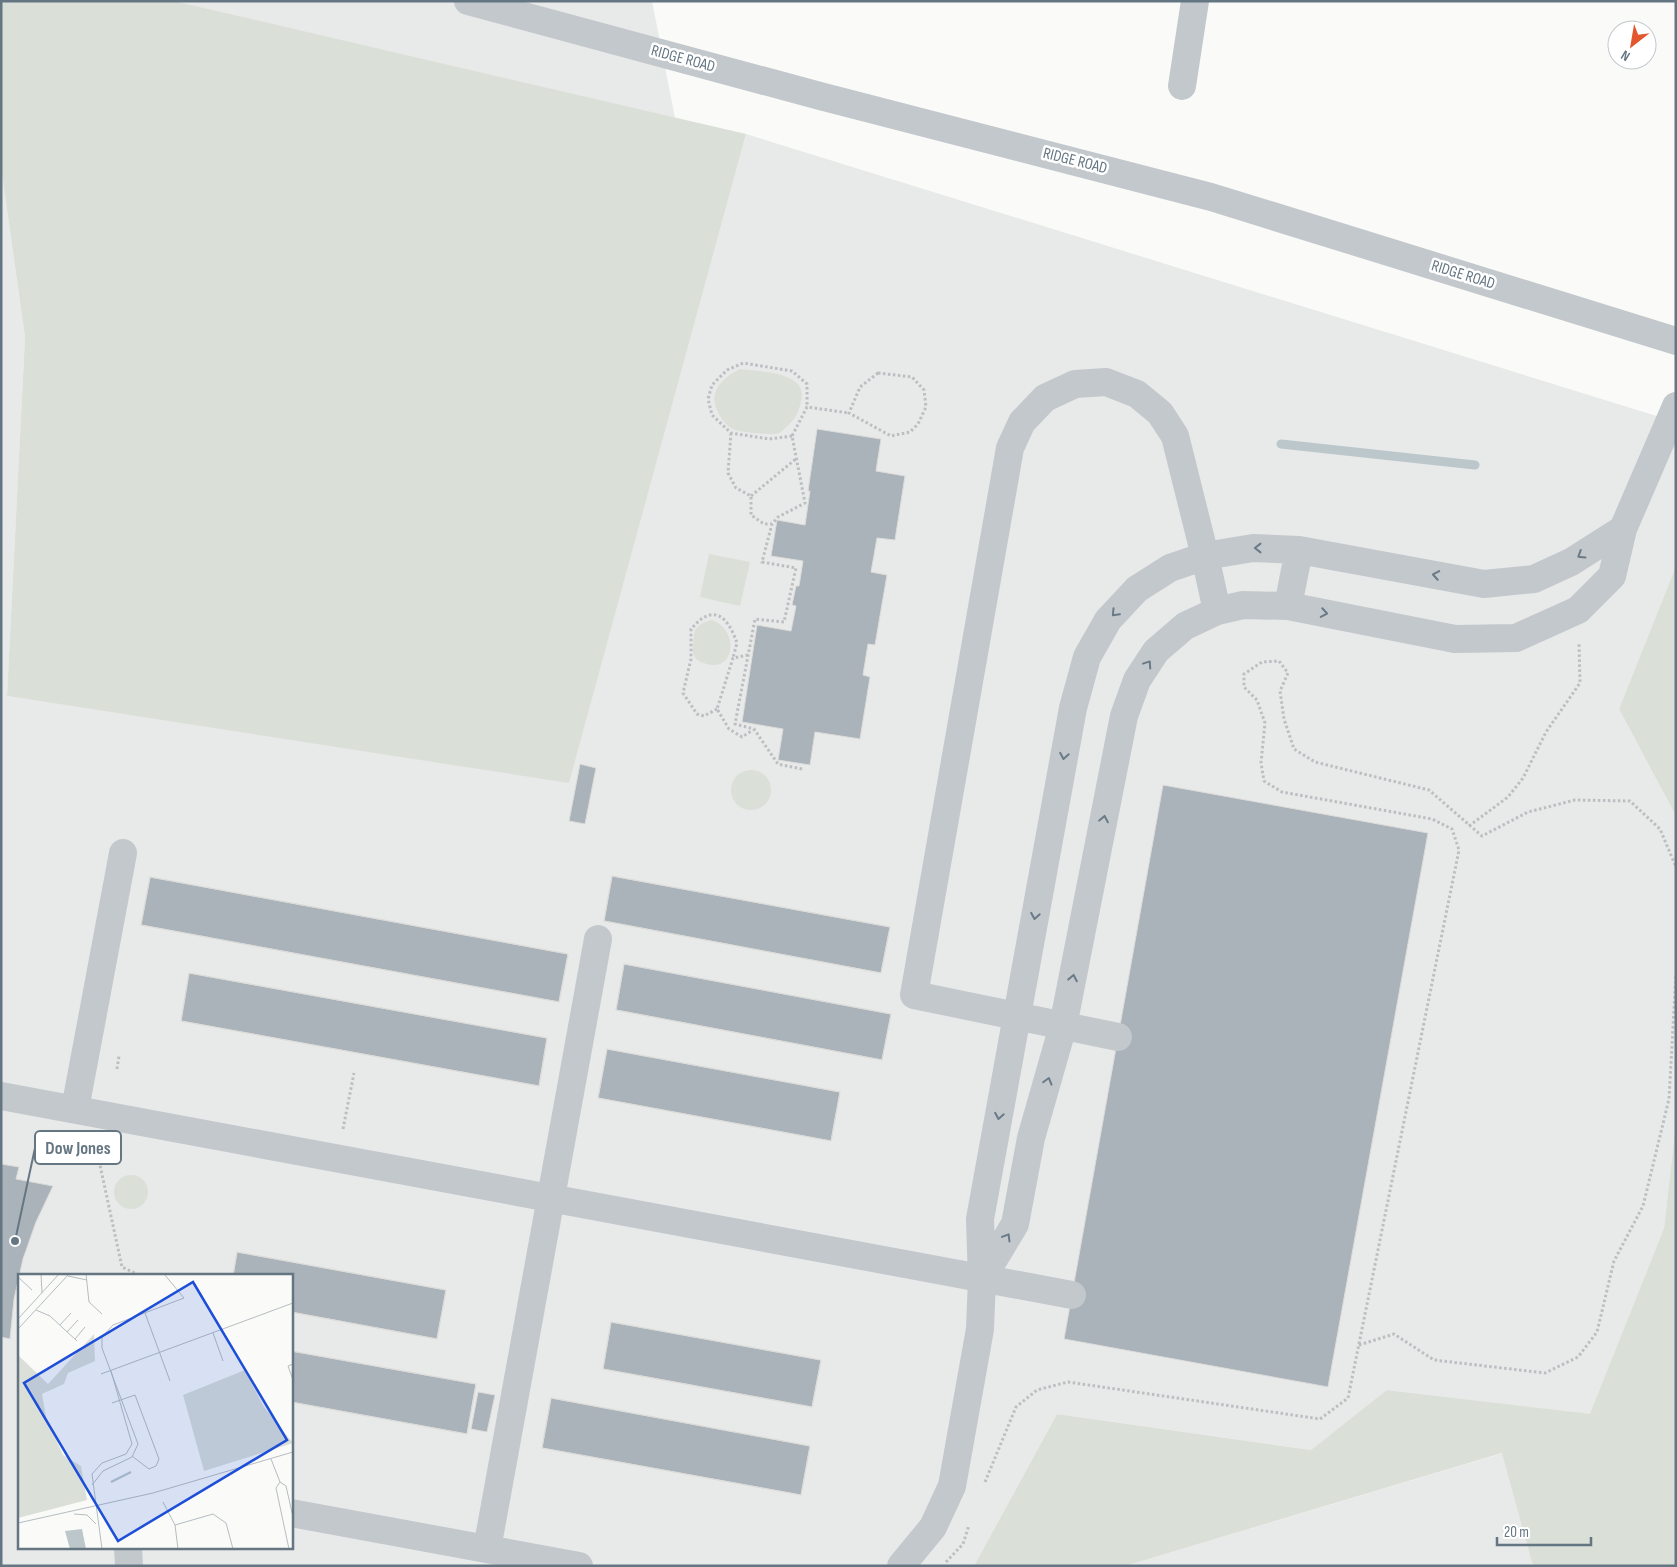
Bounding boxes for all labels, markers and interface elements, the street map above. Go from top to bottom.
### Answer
north arrow [1607,20,1657,70]
street label: RIDGE ROAD [649,41,717,77]
text: N [1618,47,1633,65]
street label: RIDGE ROAD [1041,144,1109,178]
street label: RIDGE ROAD [1429,256,1497,294]
one-way arrow [1254,543,1262,553]
one-way arrow [1578,549,1587,559]
one-way arrow [1431,571,1440,581]
one-way arrow [1112,607,1121,616]
one-way arrow [1320,607,1329,617]
one-way arrow [1142,660,1151,670]
one-way arrow [1060,752,1070,761]
one-way arrow [1098,815,1109,823]
one-way arrow [1031,912,1041,920]
one-way arrow [1067,974,1077,983]
one-way arrow [1042,1077,1052,1085]
one-way arrow [994,1112,1004,1121]
callout: Dow Jones [35,1131,121,1164]
text: Dow Jones [45,1138,111,1159]
one-way arrow [1001,1234,1011,1243]
inset map [18,1274,292,1550]
scale bar [1497,1514,1591,1546]
text: 20 m [1504,1523,1529,1542]

